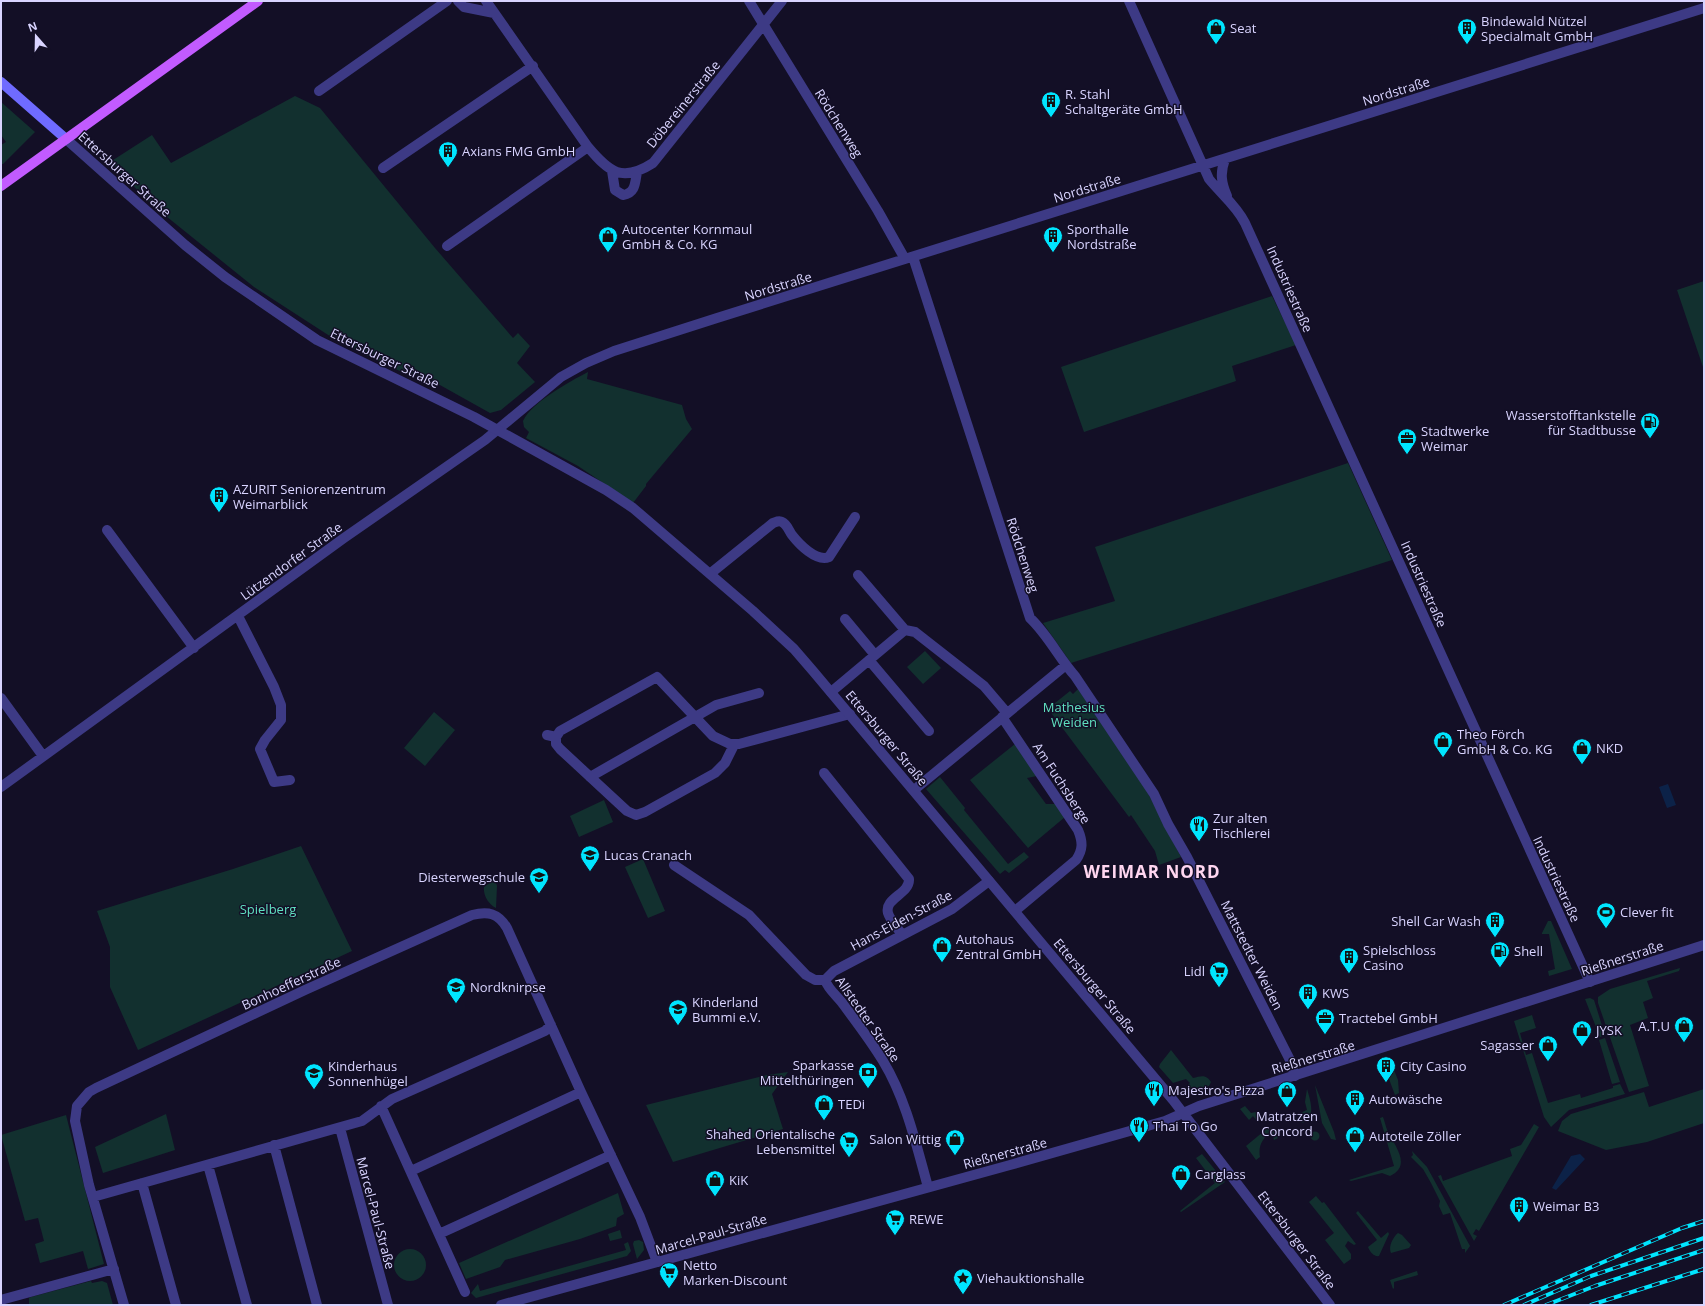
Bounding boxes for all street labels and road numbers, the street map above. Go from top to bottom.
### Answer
street label: Döbereinerstraße [642,56,724,152]
street label: Nordstraße [1360,72,1432,110]
street label: Rödchenweg [811,85,867,161]
street label: Ettersburger Straße [75,127,175,221]
street label: Nordstraße [1051,169,1123,207]
street label: Industriestraße [1263,243,1317,335]
street label: Nordstraße [742,267,814,305]
street label: Ettersburger Straße [327,324,443,392]
street label: Rödchenweg [1002,515,1044,595]
street label: Lützendorfer Straße [236,518,346,604]
street label: Industriestraße [1397,538,1451,630]
street label: Ettersburger Straße [842,687,932,789]
street label: Am Fuchsberge [1029,739,1095,827]
street label: Industriestraße [1529,833,1585,925]
street label: Hans-Eiden-Straße [847,886,955,954]
street label: Mattstedter Weiden [1217,897,1287,1013]
street label: Ettersburger Straße [1050,935,1140,1037]
street label: Rießnerstraße [1578,936,1666,980]
street label: Bonhoefferstraße [239,952,343,1014]
street label: Allstedter Straße [832,972,904,1066]
street label: Rießnerstraße [1269,1036,1357,1078]
street label: Rießnerstraße [961,1133,1049,1173]
street label: Marcel-Paul-Straße [352,1155,400,1271]
street label: Ettersburger Straße [1254,1187,1340,1293]
street label: Marcel-Paul-Straße [653,1209,769,1259]

